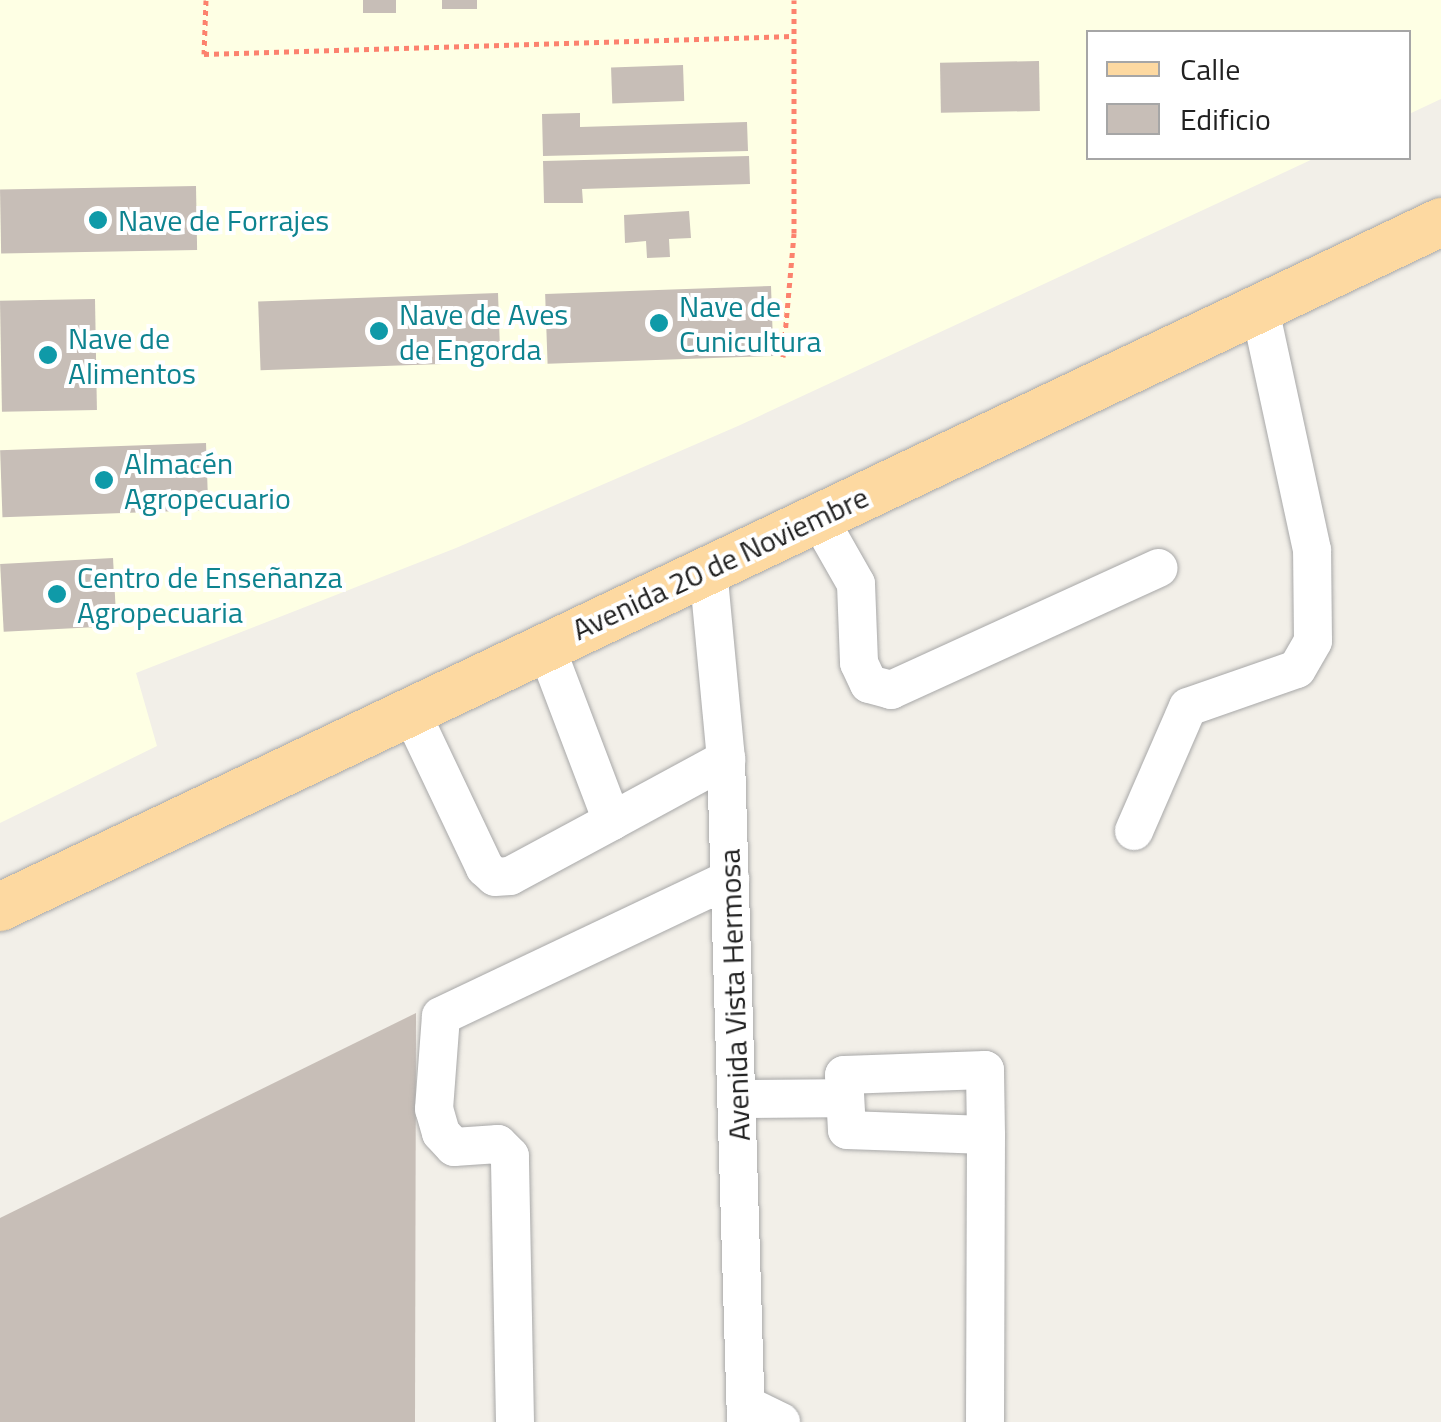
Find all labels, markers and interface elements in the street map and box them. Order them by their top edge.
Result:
legend [1086,30,1411,160]
text: Calle [1180,46,1240,92]
text: Edificio [1180,96,1271,142]
place label: Nave de Forrajes [118,202,329,238]
marker: Nave de Forrajes [87,209,109,231]
place label: Nave de Cunicultura [679,288,821,358]
place label: Nave de Aves de Engorda [399,296,568,366]
marker: Nave de Cunicultura [648,312,670,334]
place label: Nave de Alimentos [68,320,196,390]
marker: Nave de Aves de Engorda [368,320,390,342]
marker: Nave de Alimentos [37,344,59,366]
place label: Almacén Agropecuario [124,445,291,516]
marker: Almacén Agropecuario [93,469,115,491]
street label: Avenida 20 de Noviembre [566,479,874,647]
place label: Centro de Enseñanza Agropecuaria [77,559,343,630]
marker: Centro de Enseñanza Agropecuaria [46,583,68,605]
street label: Avenida Vista Hermosa [711,848,757,1142]

